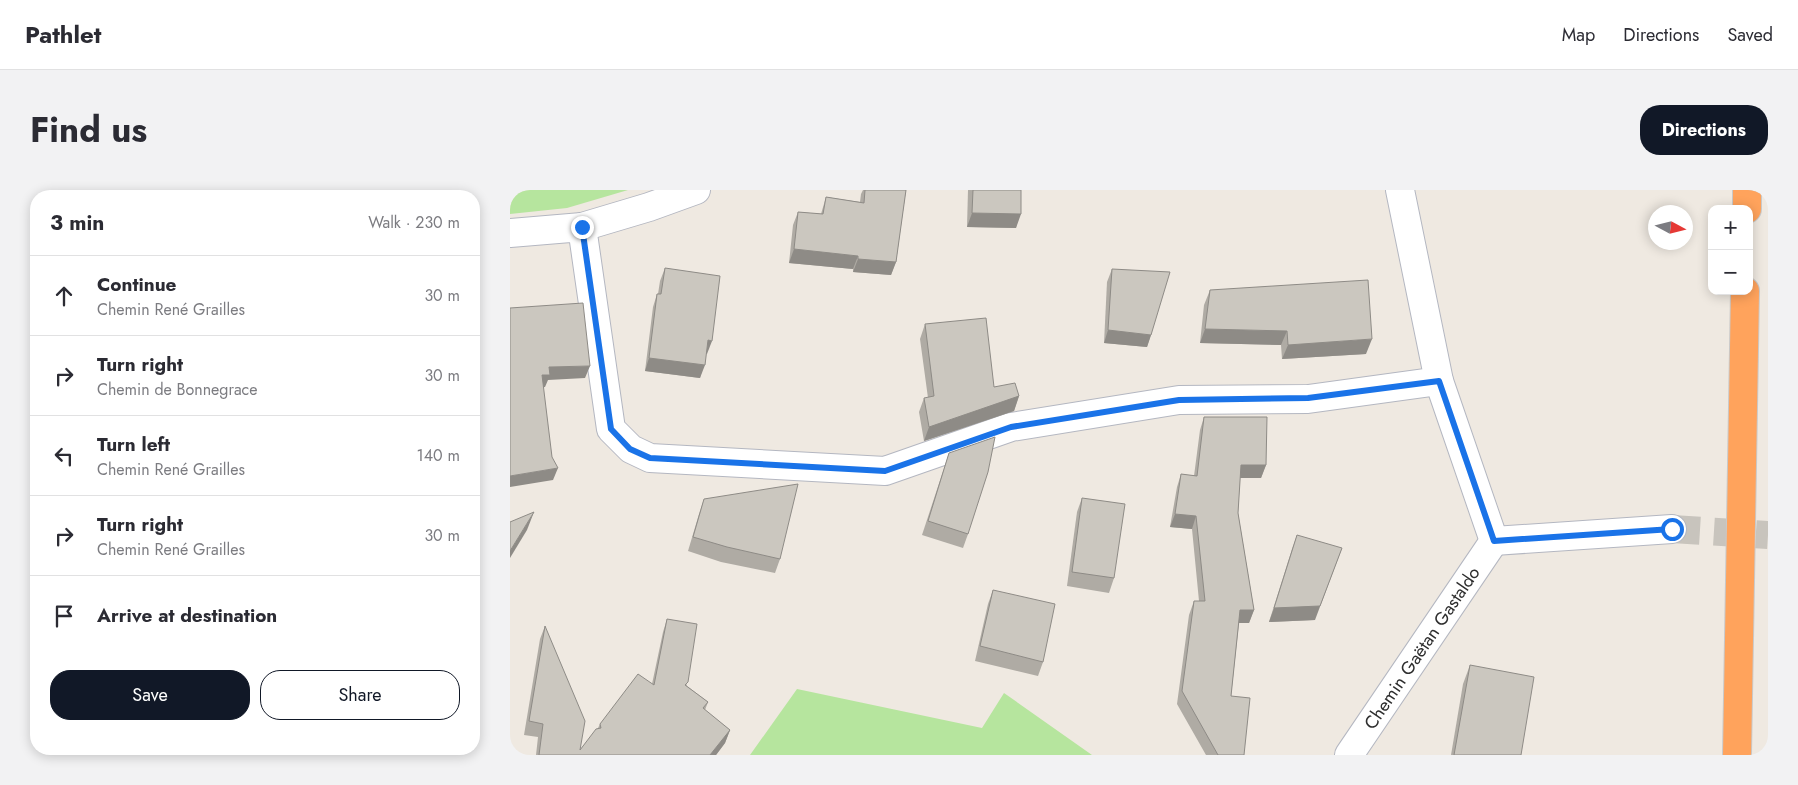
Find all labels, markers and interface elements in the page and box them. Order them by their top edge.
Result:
text: Pathlet [25,17,101,52]
text: Map [1562,22,1595,48]
text: Directions [1623,22,1699,48]
text: Saved [1727,22,1773,48]
text: Find us [30,105,147,155]
button: Directions [1640,105,1768,155]
north arrow [1648,205,1693,250]
map controls [1708,205,1753,295]
button: + [1708,205,1753,250]
text: 3 min [50,208,104,238]
text: Walk · 230 m [368,211,460,234]
route end [571,216,594,239]
button: − [1708,250,1753,295]
text: Continue [97,271,176,298]
icon: ahead [50,282,78,310]
text: 30 m [424,284,460,307]
text: Chemin René Grailles [97,298,245,321]
text: Turn right [97,351,183,378]
icon: right [50,362,78,390]
text: 30 m [424,364,460,387]
text: Chemin de Bonnegrace [97,378,258,401]
text: Turn left [97,431,170,458]
icon: left [50,442,78,470]
text: 140 m [417,444,460,467]
text: Chemin René Grailles [97,458,245,481]
text: Turn right [97,511,183,538]
route start [1661,518,1684,541]
icon: right [50,522,78,550]
text: 30 m [424,524,460,547]
text: Chemin René Grailles [97,538,245,561]
street label: Chemin Gaëtan Gastaldo [1358,561,1486,735]
icon: arrive [50,602,78,630]
text: Arrive at destination [97,602,277,629]
button: Save [50,670,250,720]
button: Share [260,670,460,720]

